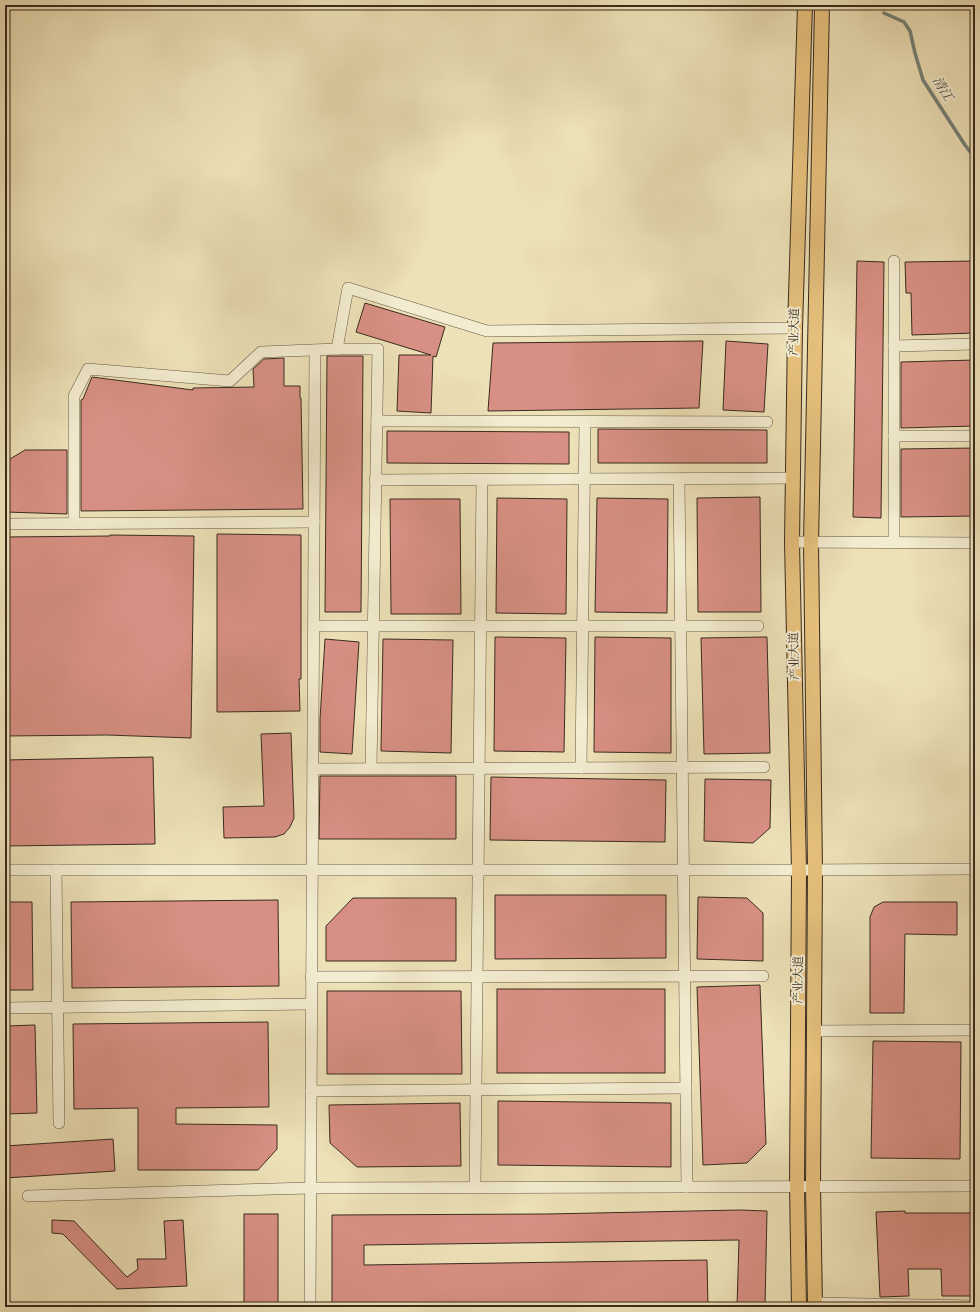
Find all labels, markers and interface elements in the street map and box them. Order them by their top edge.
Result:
water label: 清江 [930,74,956,105]
street label: 产业大道 [787,308,801,356]
street label: 产业大道 [787,632,801,680]
street label: 产业大道 [791,956,805,1004]

